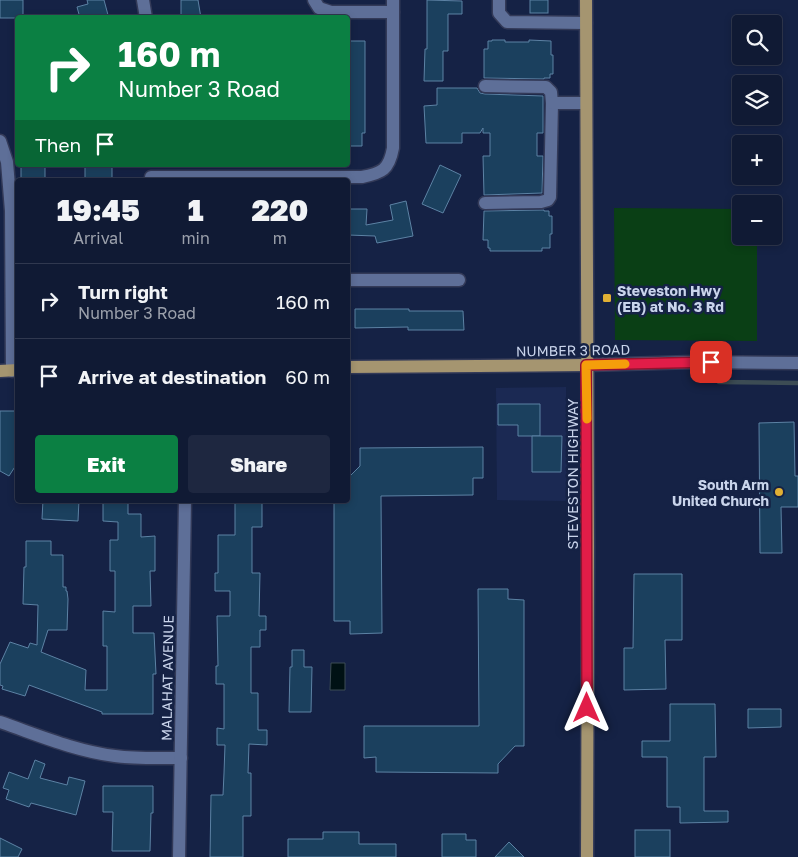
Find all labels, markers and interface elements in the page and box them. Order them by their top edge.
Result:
map controls [732,15,782,245]
button: search [732,15,782,65]
text: 160 m [118,33,220,75]
icon: right [35,35,100,100]
text: Number 3 Road [118,75,280,102]
button: layers [732,75,782,125]
icon: arrive [91,130,119,158]
text: Then [35,133,81,156]
button: + [732,135,782,185]
text: 19:45 [57,192,140,228]
text: 1 [188,192,204,228]
text: 220 [251,192,308,228]
button: − [732,195,782,245]
text: Arrival [73,228,123,248]
text: min [181,228,210,248]
text: m [273,228,287,248]
text: Turn right [78,280,168,303]
place label: Steveston Hwy (EB) at No. 3 Rd [617,282,724,315]
icon: right [35,287,63,315]
text: 160 m [276,290,330,313]
marker: Steveston Hwy (EB) at No. 3 Rd [601,292,613,304]
text: Number 3 Road [78,303,196,323]
street label: NUMBER 3 ROAD [516,341,630,359]
pin [690,341,732,383]
icon: arrive [697,348,725,376]
icon: arrive [35,362,63,390]
text: Arrive at destination [78,365,266,388]
text: 60 m [285,365,330,388]
street label: STEVESTON HIGHWAY [564,399,581,549]
button: Exit [35,435,178,493]
button: Share [188,435,330,493]
place label: South Arm United Church [672,476,769,509]
marker: South Arm United Church [773,486,785,498]
street label: MALAHAT AVENUE [157,615,177,741]
position arrow [560,681,612,733]

